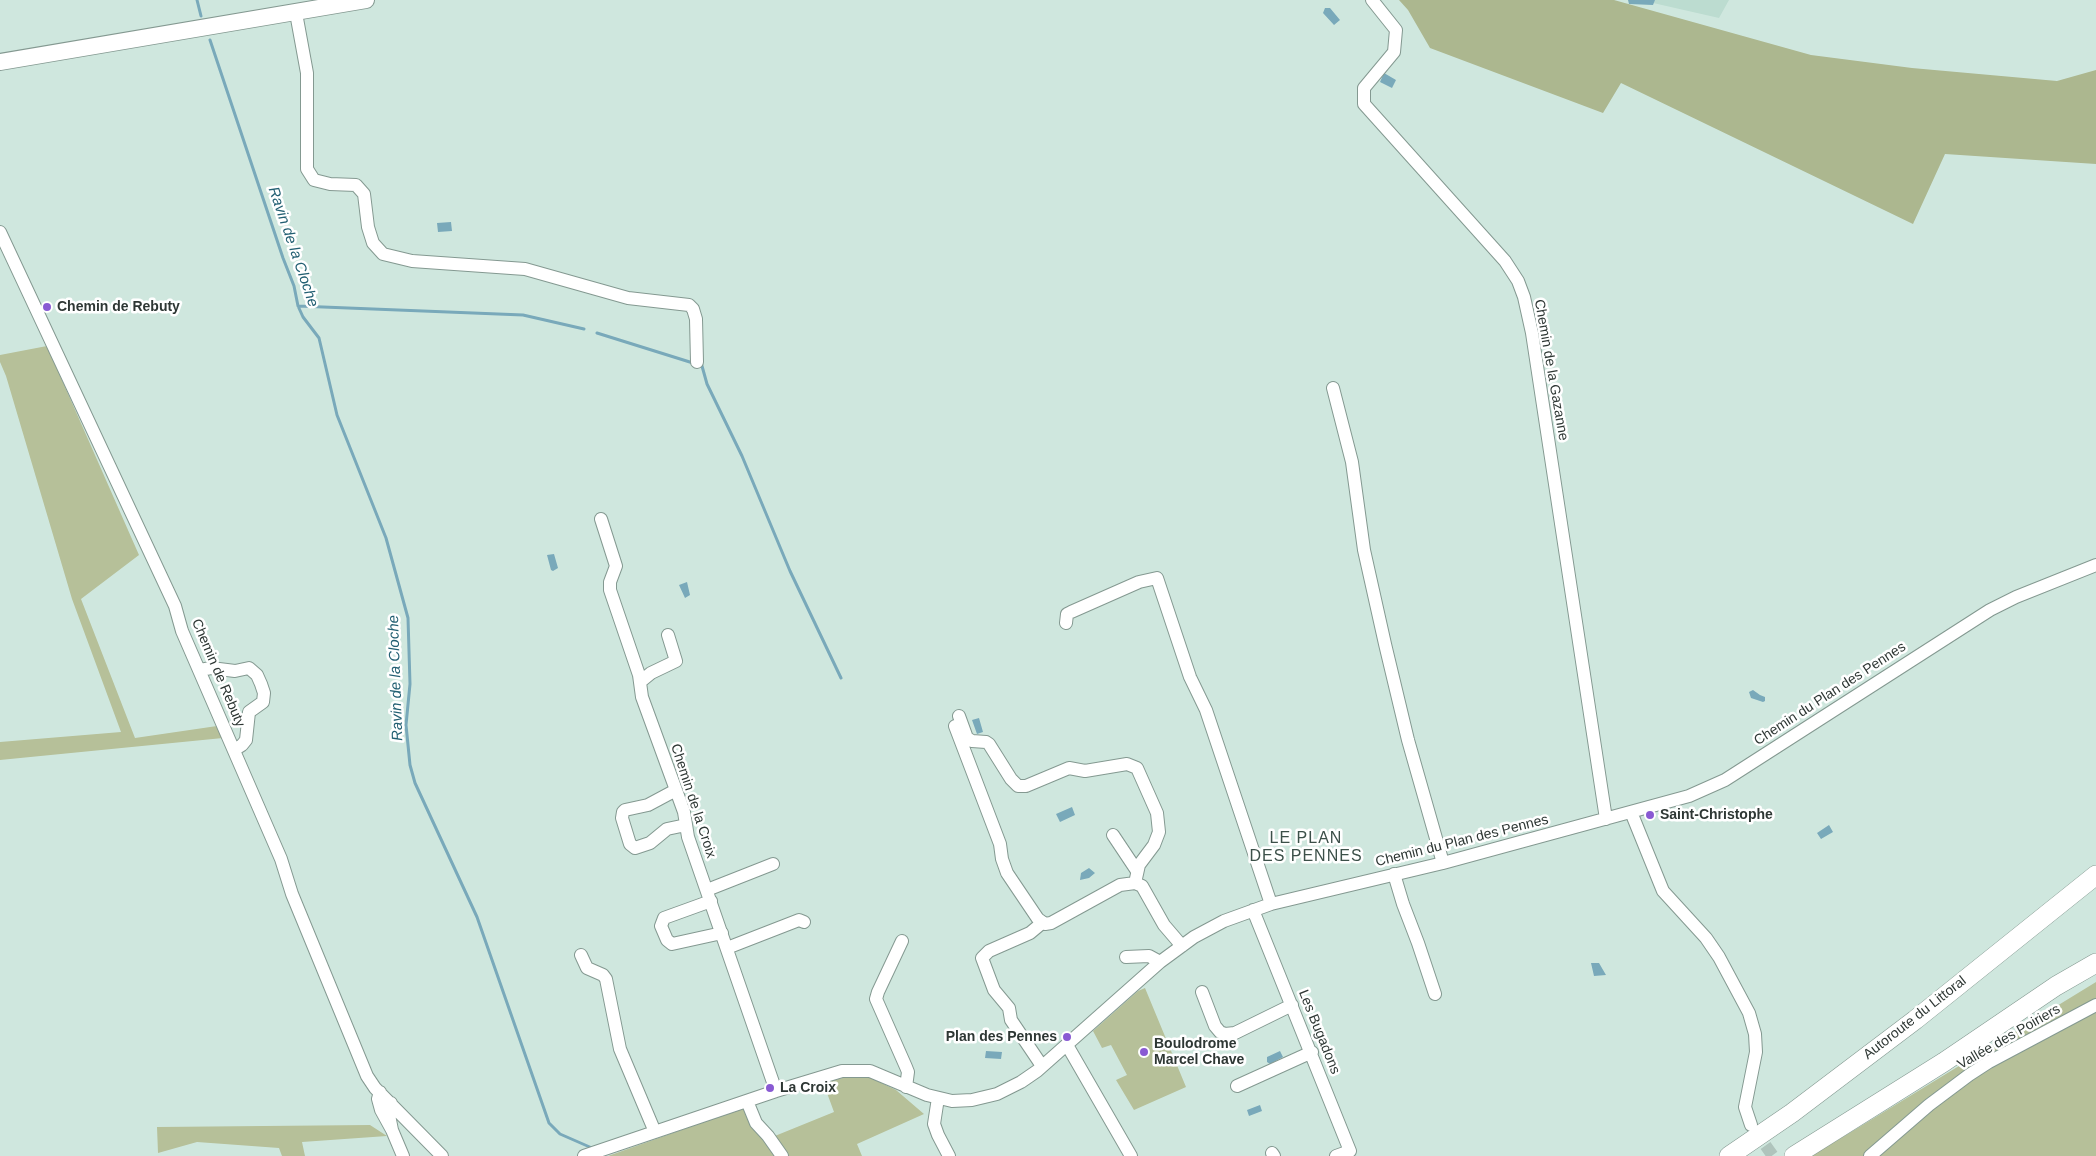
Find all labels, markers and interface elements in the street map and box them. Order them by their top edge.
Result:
water label: Ravin de la Cloche [264,185,322,309]
street label: Chemin de la Gazanne [1530,298,1572,442]
place label: Chemin de Rebuty [57,299,180,315]
marker: Chemin de Rebuty [41,301,53,313]
water label: Ravin de la Cloche [385,615,407,741]
street label: Chemin de Rebuty [188,616,248,730]
street label: Chemin du Plan des Pennes [1751,639,1909,749]
street label: Chemin de la Croix [667,742,719,860]
place label: Saint-Christophe [1660,807,1773,823]
marker: Saint-Christophe [1644,809,1656,821]
street label: Chemin du Plan des Pennes [1374,811,1550,871]
district label: LE PLAN DES PENNES [1248,829,1364,867]
street label: Autoroute du Littoral [1860,973,1970,1063]
street label: Les Bugadons [1294,987,1344,1077]
street label: Vallée des Poiriers [1955,1001,2063,1073]
place label: Plan des Pennes [946,1029,1057,1045]
marker: Plan des Pennes [1061,1031,1073,1043]
place label: Boulodrome Marcel Chave [1154,1036,1244,1068]
marker: Boulodrome Marcel Chave [1138,1046,1150,1058]
place label: La Croix [780,1080,836,1096]
marker: La Croix [764,1082,776,1094]

